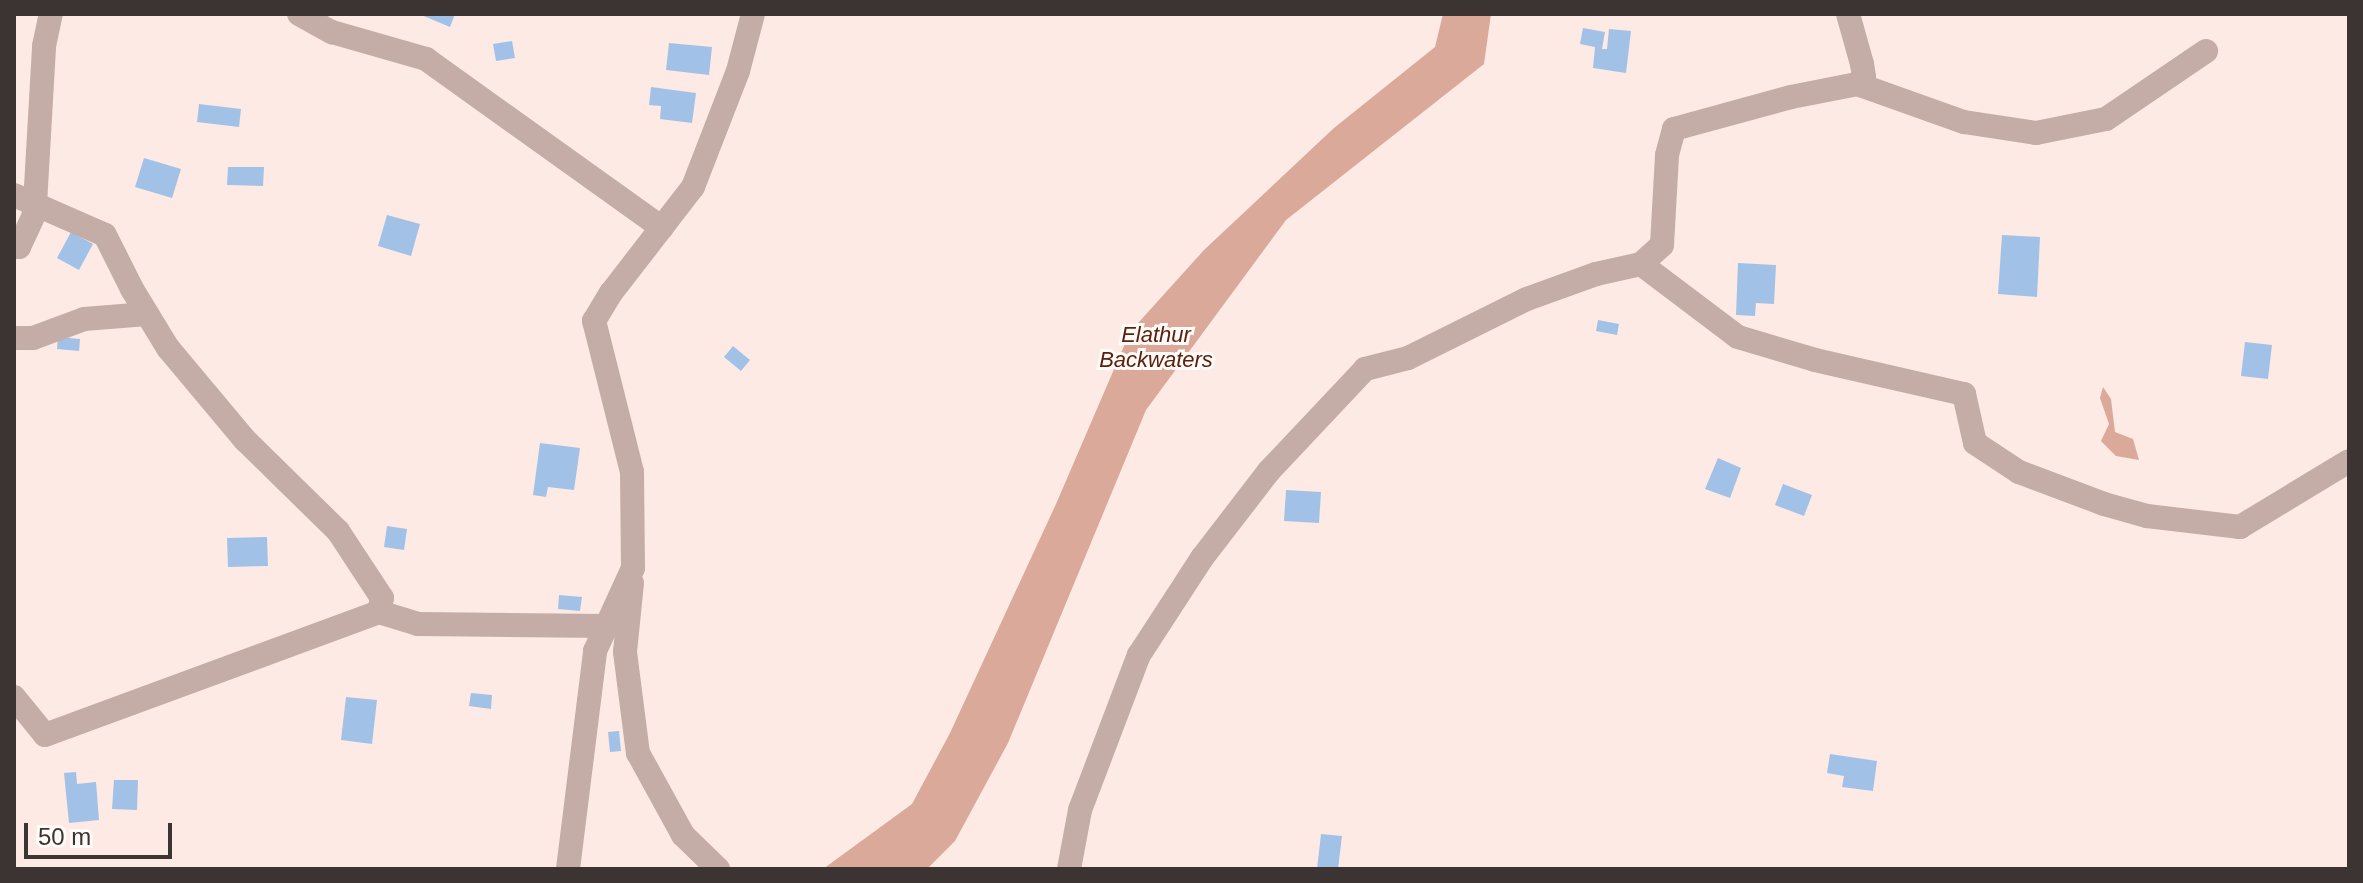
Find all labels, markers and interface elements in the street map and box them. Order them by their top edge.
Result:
water label: Elathur Backwaters [1099,321,1213,372]
scale bar [28,807,176,857]
text: 50 m [38,823,91,850]

